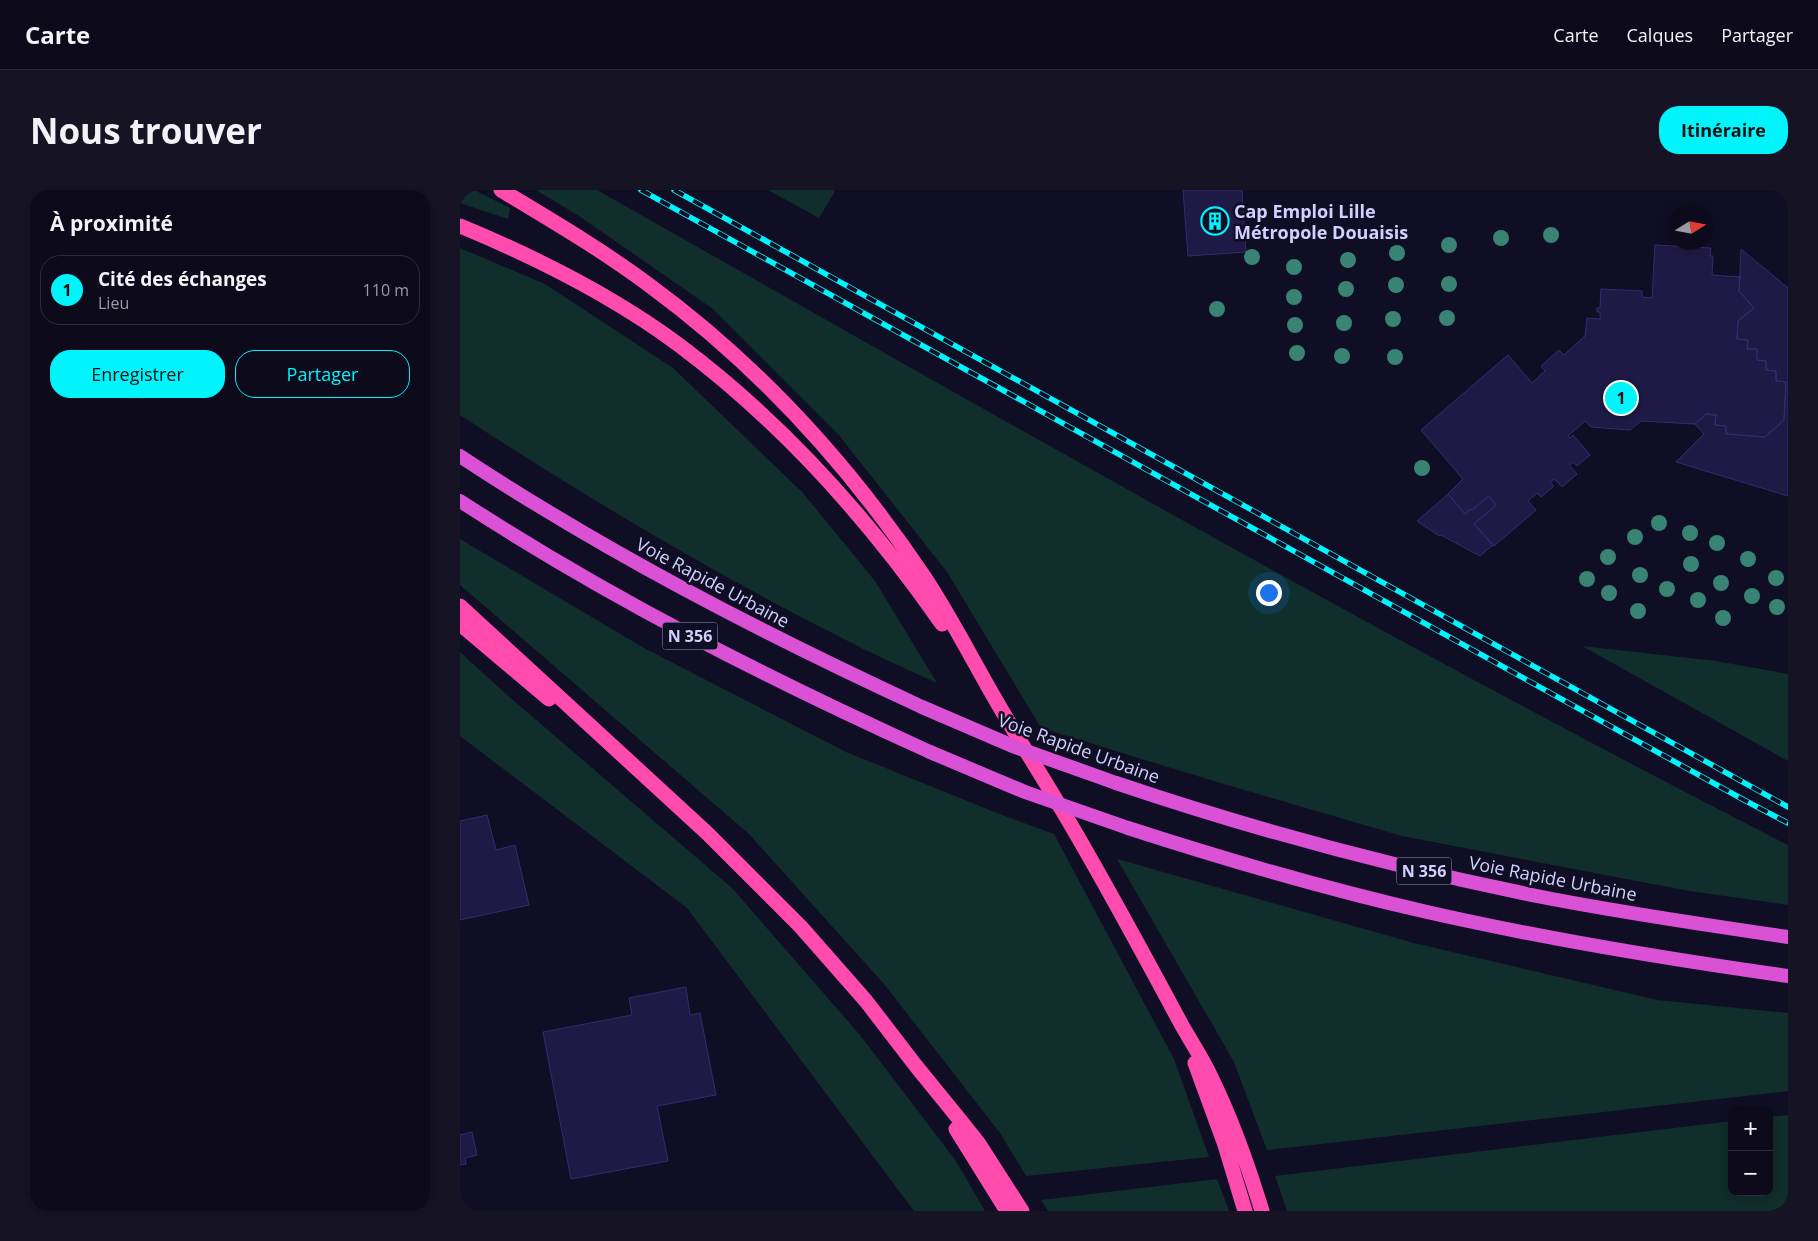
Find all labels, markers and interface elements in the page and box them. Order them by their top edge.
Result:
text: Carte [25,18,90,51]
text: Carte [1553,23,1599,47]
text: Calques [1627,23,1693,47]
text: Partager [1721,23,1793,47]
button: Itinéraire [1659,106,1788,154]
text: Nous trouver [30,107,262,154]
place label: Cap Emploi Lille Métropole Douaisis [1234,199,1408,244]
north arrow [1668,205,1713,250]
building icon: Cap Emploi Lille Métropole Douaisis [1200,206,1230,236]
text: À proximité [50,209,173,237]
text: Cité des échanges [98,266,267,292]
text: 1 [62,279,72,301]
text: 110 m [363,279,409,301]
text: Lieu [98,292,129,314]
button: Enregistrer [50,350,225,398]
button: Partager [235,350,410,398]
pin: 1 [1605,379,1637,417]
street label: Voie Rapide Urbaine [632,531,794,633]
your location [1256,580,1282,606]
road number: N 356 [662,622,718,650]
street label: Voie Rapide Urbaine [995,708,1163,788]
street label: Voie Rapide Urbaine [1467,850,1639,906]
road number: N 356 [1396,858,1452,884]
map controls [1728,1106,1773,1196]
button: + [1728,1106,1773,1151]
button: − [1728,1151,1773,1196]

